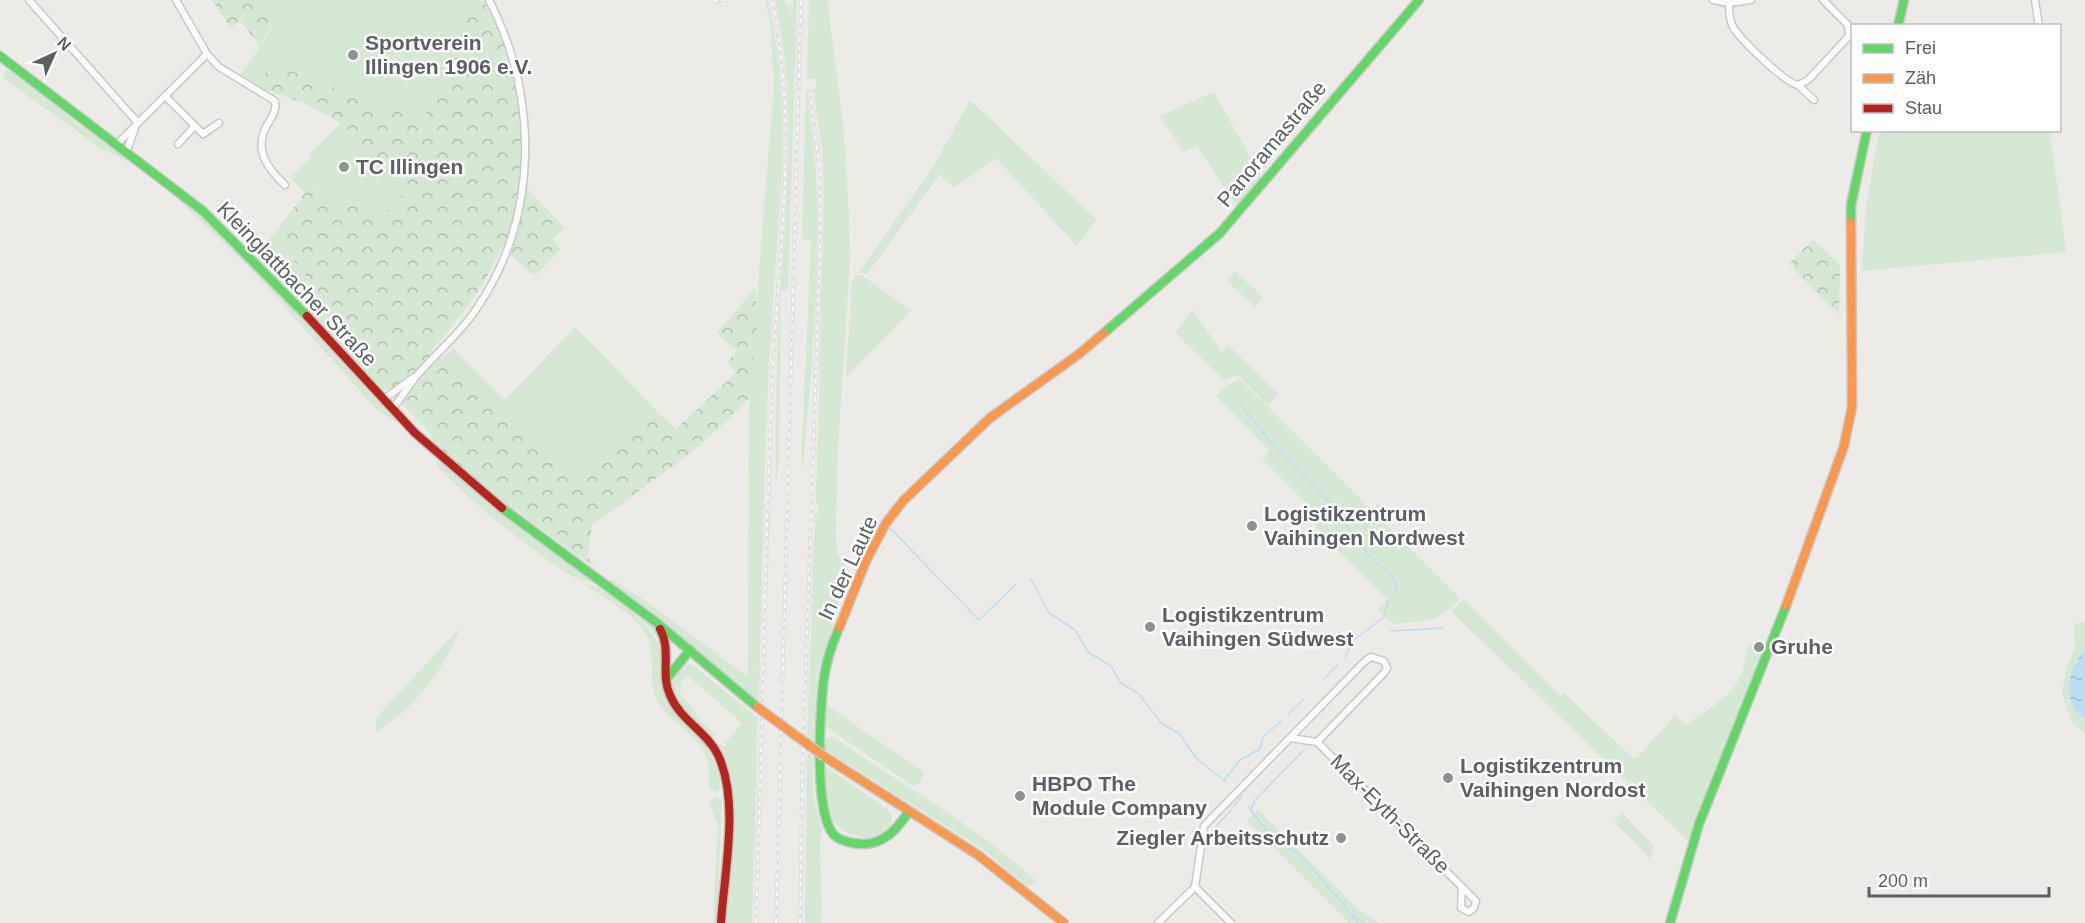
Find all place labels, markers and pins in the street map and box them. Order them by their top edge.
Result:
place label: Sportverein Illingen 1906 e.V. [365,31,532,78]
marker: Sportverein Illingen 1906 e.V. [346,48,360,62]
place label: TC Illingen [356,155,463,178]
marker: TC Illingen [337,160,351,174]
place label: Logistikzentrum Vaihingen Nordwest [1264,502,1465,549]
marker: Logistikzentrum Vaihingen Nordwest [1245,519,1259,533]
place label: Logistikzentrum Vaihingen Südwest [1162,603,1353,650]
marker: Logistikzentrum Vaihingen Südwest [1143,620,1157,634]
place label: Gruhe [1771,635,1833,658]
marker: Gruhe [1752,640,1766,654]
place label: Logistikzentrum Vaihingen Nordost [1460,754,1646,801]
marker: Logistikzentrum Vaihingen Nordost [1441,771,1455,785]
place label: HBPO The Module Company [1032,772,1207,819]
marker: HBPO The Module Company [1013,789,1027,803]
place label: Ziegler Arbeitsschutz [1116,826,1329,849]
marker: Ziegler Arbeitsschutz [1334,831,1348,845]

